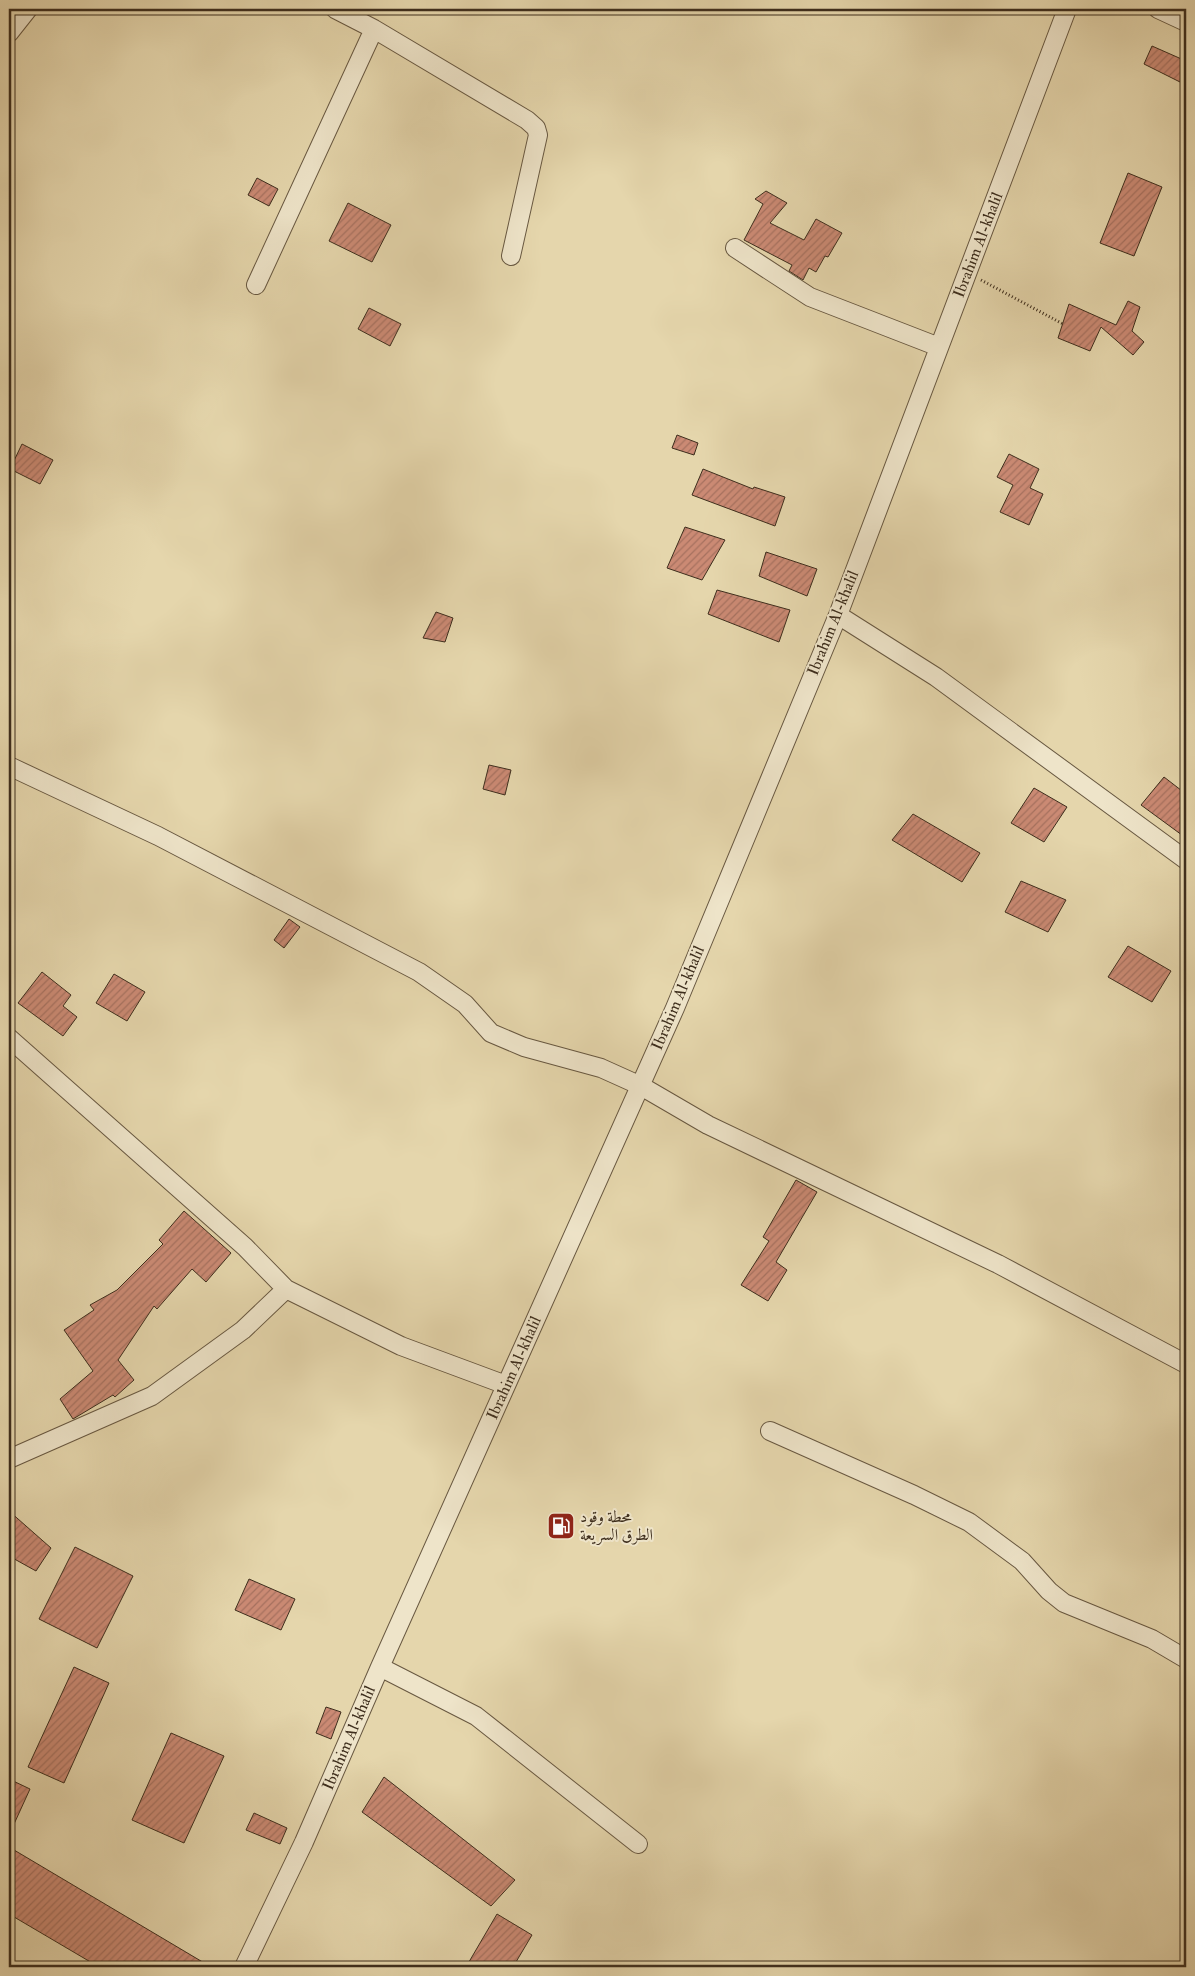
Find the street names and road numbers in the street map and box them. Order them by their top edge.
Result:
street label: Ibrahim Al-khalil [949,189,1007,301]
street label: Ibrahim Al-khalil [803,568,863,678]
street label: Ibrahim Al-khalil [647,943,709,1053]
street label: Ibrahim Al-khalil [482,1313,546,1423]
street label: Ibrahim Al-khalil [318,1683,380,1793]

